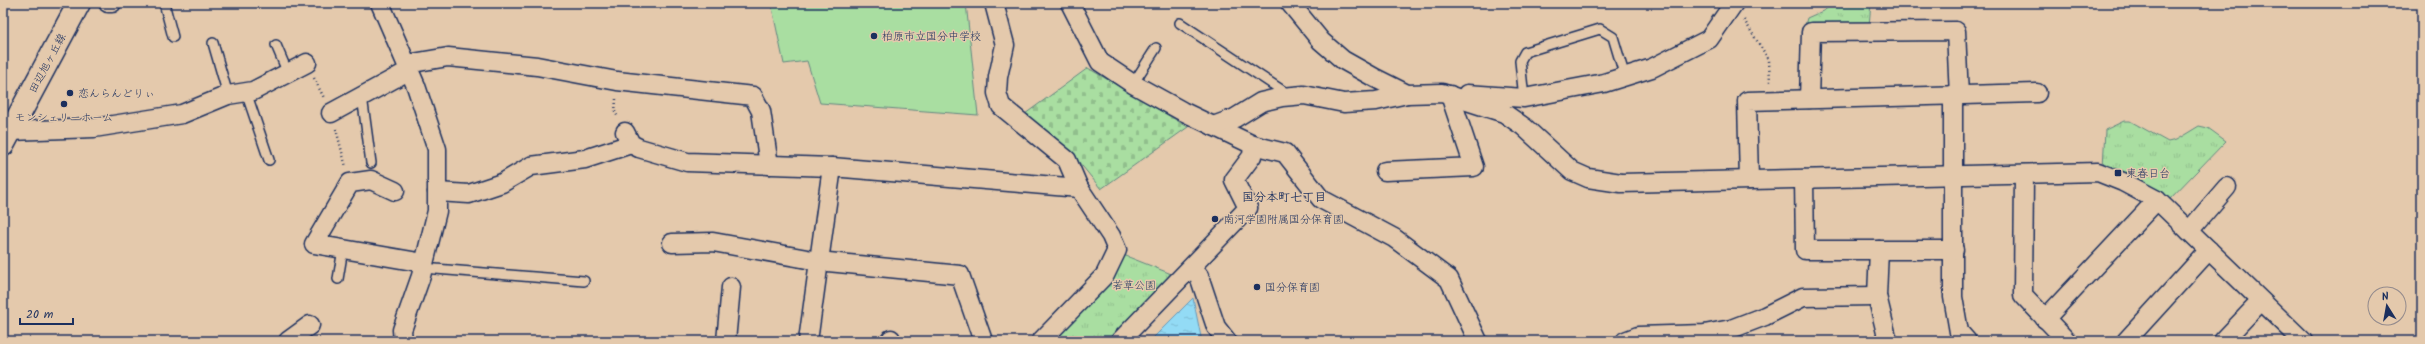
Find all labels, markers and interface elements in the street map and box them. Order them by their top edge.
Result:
place label: 柏原市立国分中学校 [882,28,981,46]
street label: 田辺旭ヶ丘線 [24,30,71,97]
marker: 柏原市立国分中学校 [869,31,879,41]
place label: 恋んらんどりぃ [78,85,155,103]
marker: 恋んらんどりぃ [65,88,75,98]
marker: モンシェリーホーム [59,99,69,109]
place label: モンシェリーホーム [15,109,113,127]
place label: 東春日台 [2126,165,2170,183]
marker: 東春日台 [2113,168,2123,178]
district label: 国分本町七丁目 [1242,188,1326,207]
place label: 南河学園附属国分保育園 [1223,211,1344,229]
marker: 南河学園附属国分保育園 [1210,214,1220,224]
park label: 若草公園 [1112,277,1156,295]
place label: 国分保育園 [1265,279,1320,297]
marker: 国分保育園 [1252,282,1262,292]
north arrow [2367,286,2407,326]
text: N [2380,288,2390,307]
scale bar [20,300,73,326]
text: 20 m [26,305,54,324]

